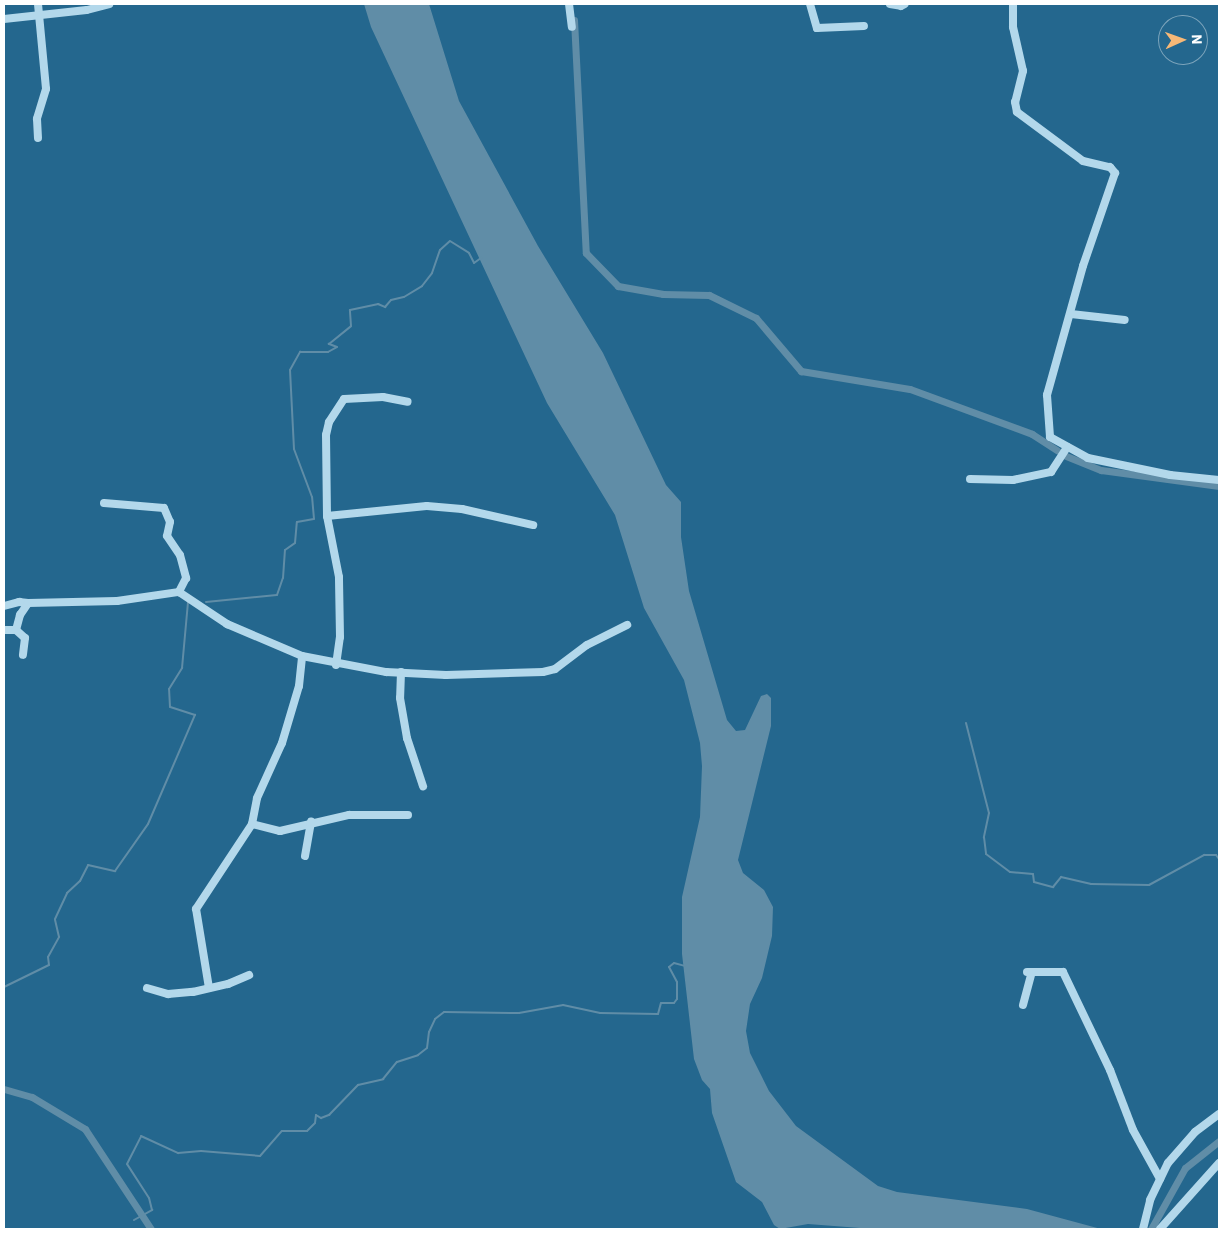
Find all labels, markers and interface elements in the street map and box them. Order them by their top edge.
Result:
north arrow [1158,15,1208,65]
text: N [1188,34,1206,45]

